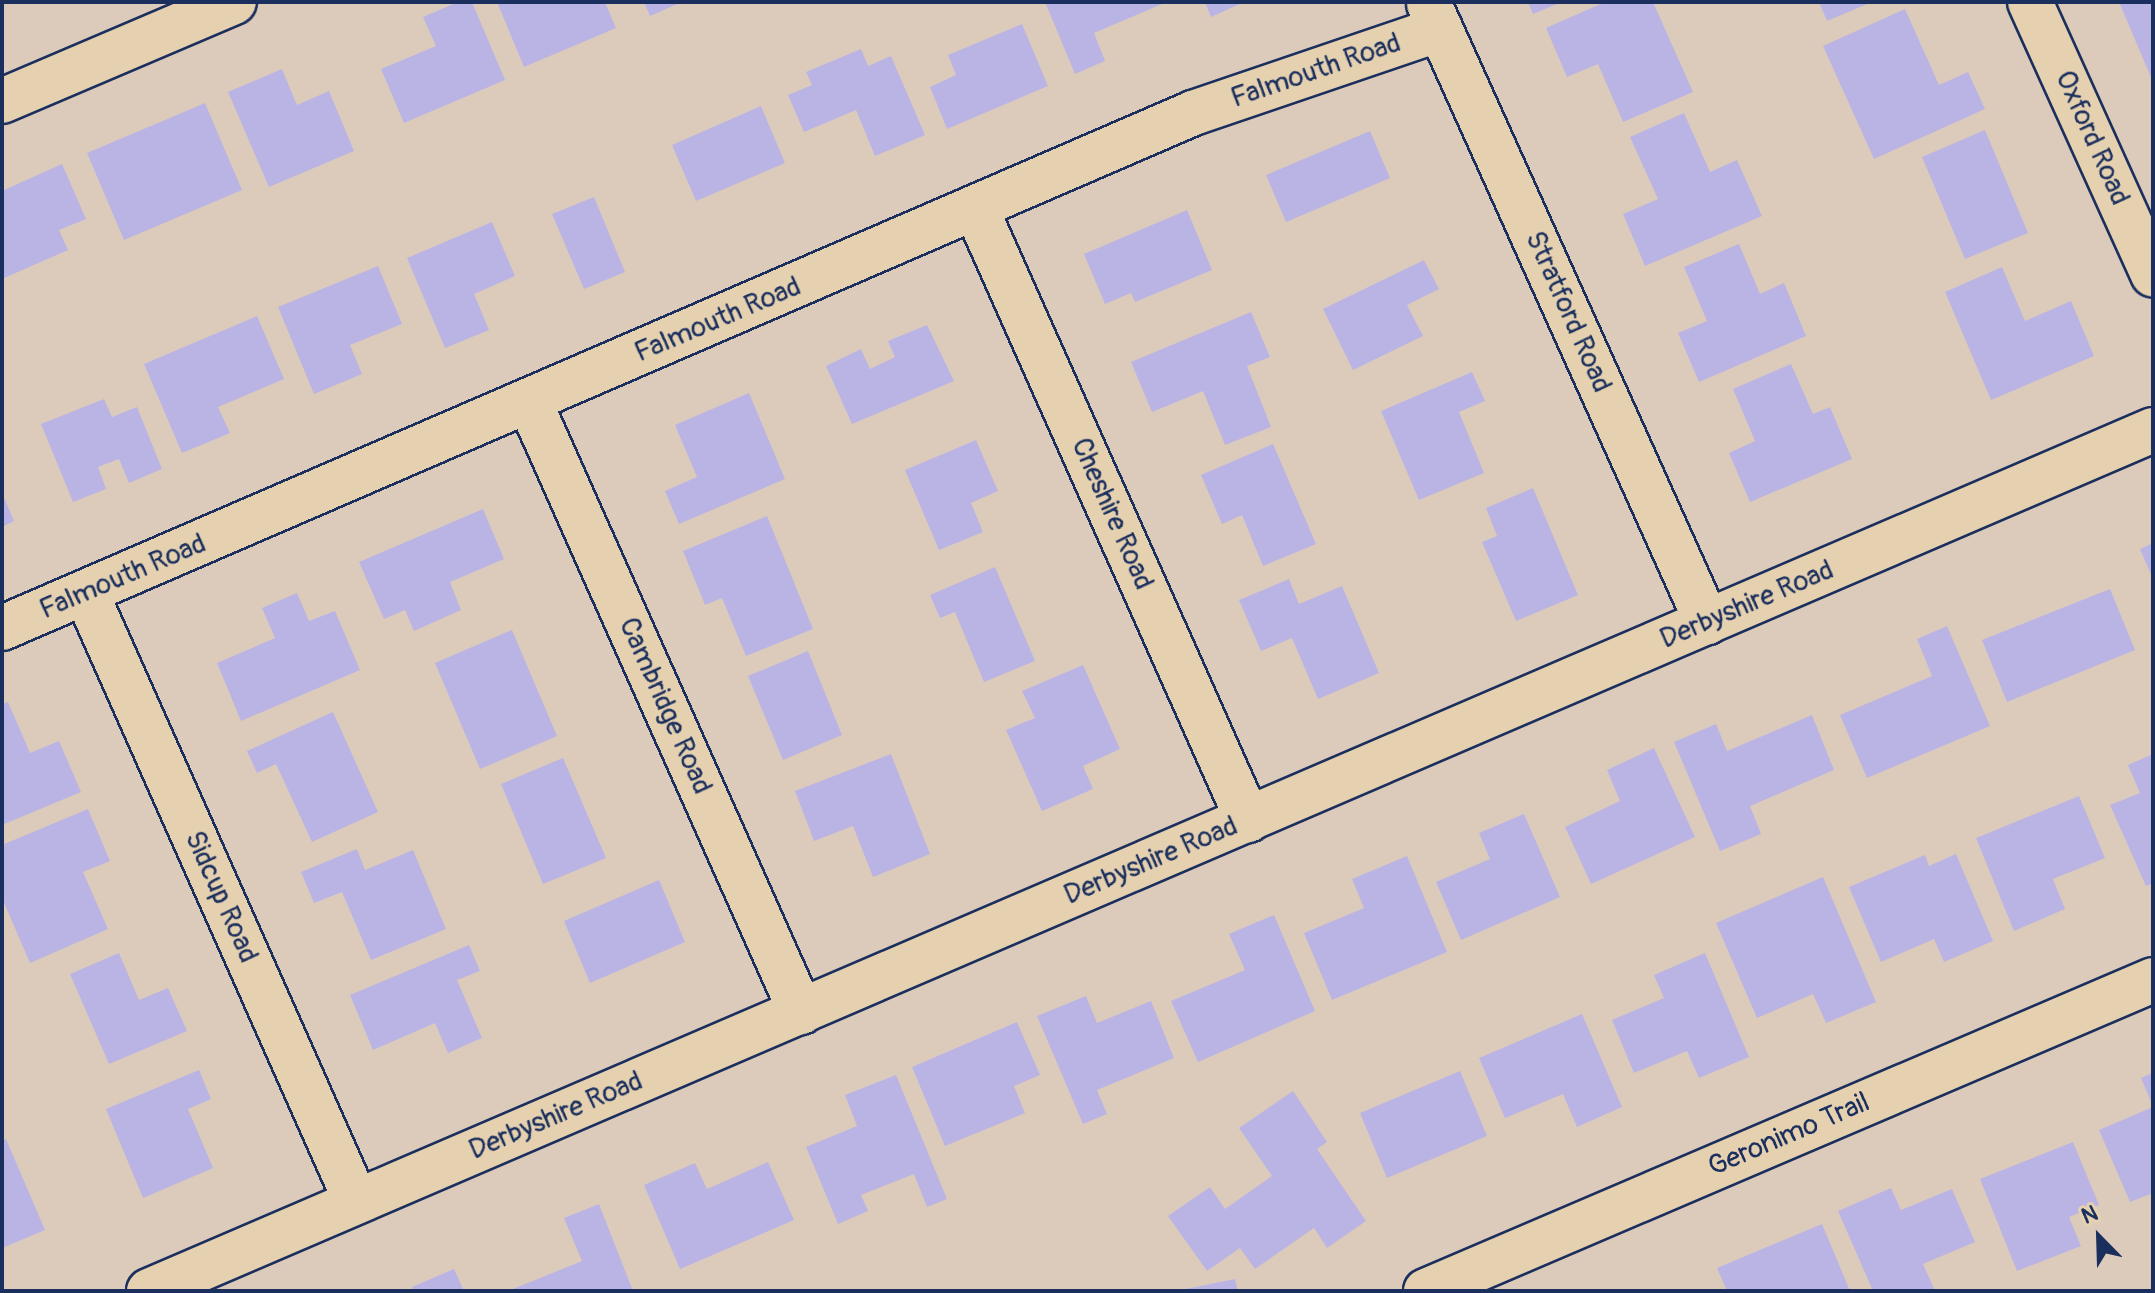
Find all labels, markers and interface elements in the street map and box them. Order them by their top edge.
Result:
street label: Falmouth Road [1227,26,1405,116]
street label: Oxford Road [2047,66,2137,210]
street label: Stratford Road [1517,226,1619,398]
street label: Falmouth Road [630,270,806,370]
street label: Cheshire Road [1064,433,1160,595]
street label: Falmouth Road [35,527,211,627]
street label: Derbyshire Road [1655,553,1839,657]
street label: Cambridge Road [611,613,719,799]
street label: Derbyshire Road [1059,809,1243,913]
street label: Sidcup Road [177,826,265,968]
street label: Derbyshire Road [464,1064,648,1168]
street label: Geronimo Trail [1703,1086,1875,1184]
north arrow [2059,1197,2139,1277]
text: N [2077,1199,2102,1231]

